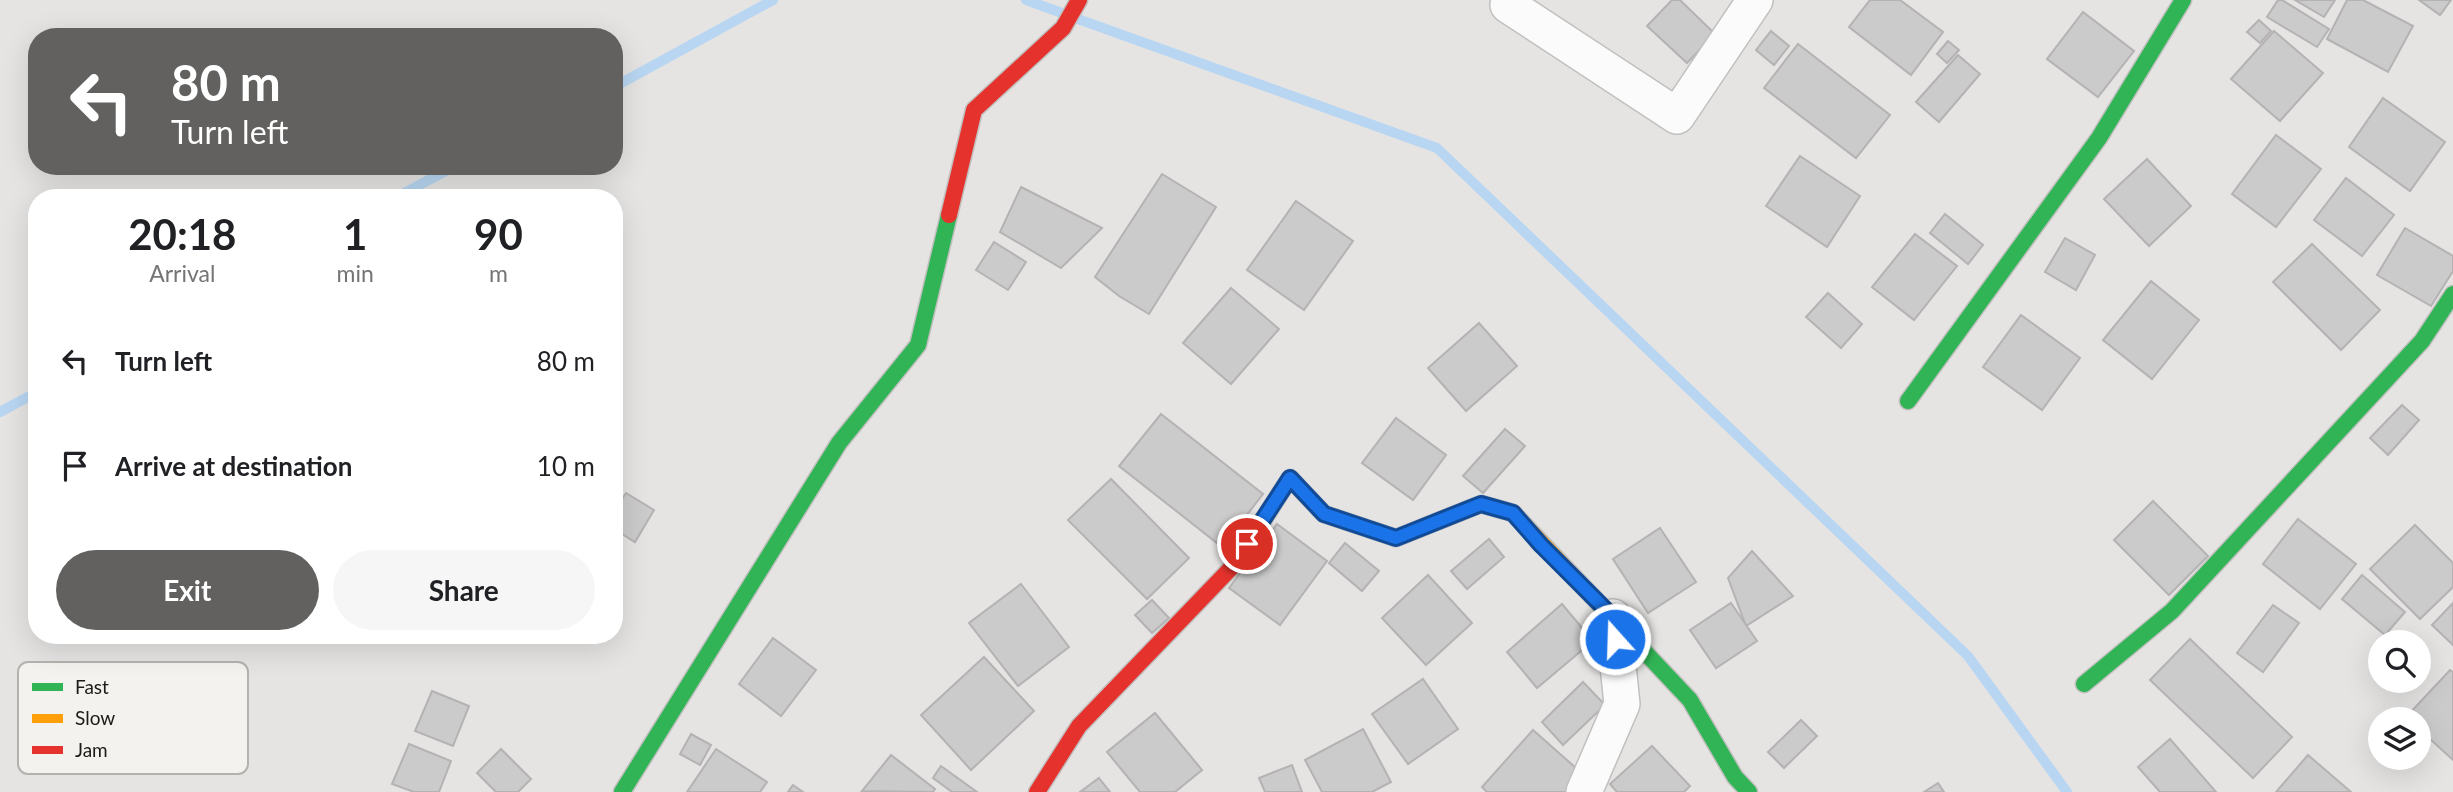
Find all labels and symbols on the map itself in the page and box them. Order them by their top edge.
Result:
pin [1217,514,1277,574]
position arrow [1578,602,1652,676]
legend [18,662,248,774]
text: Fast [75,675,109,698]
text: Slow [75,706,115,729]
text: Jam [75,738,108,761]

